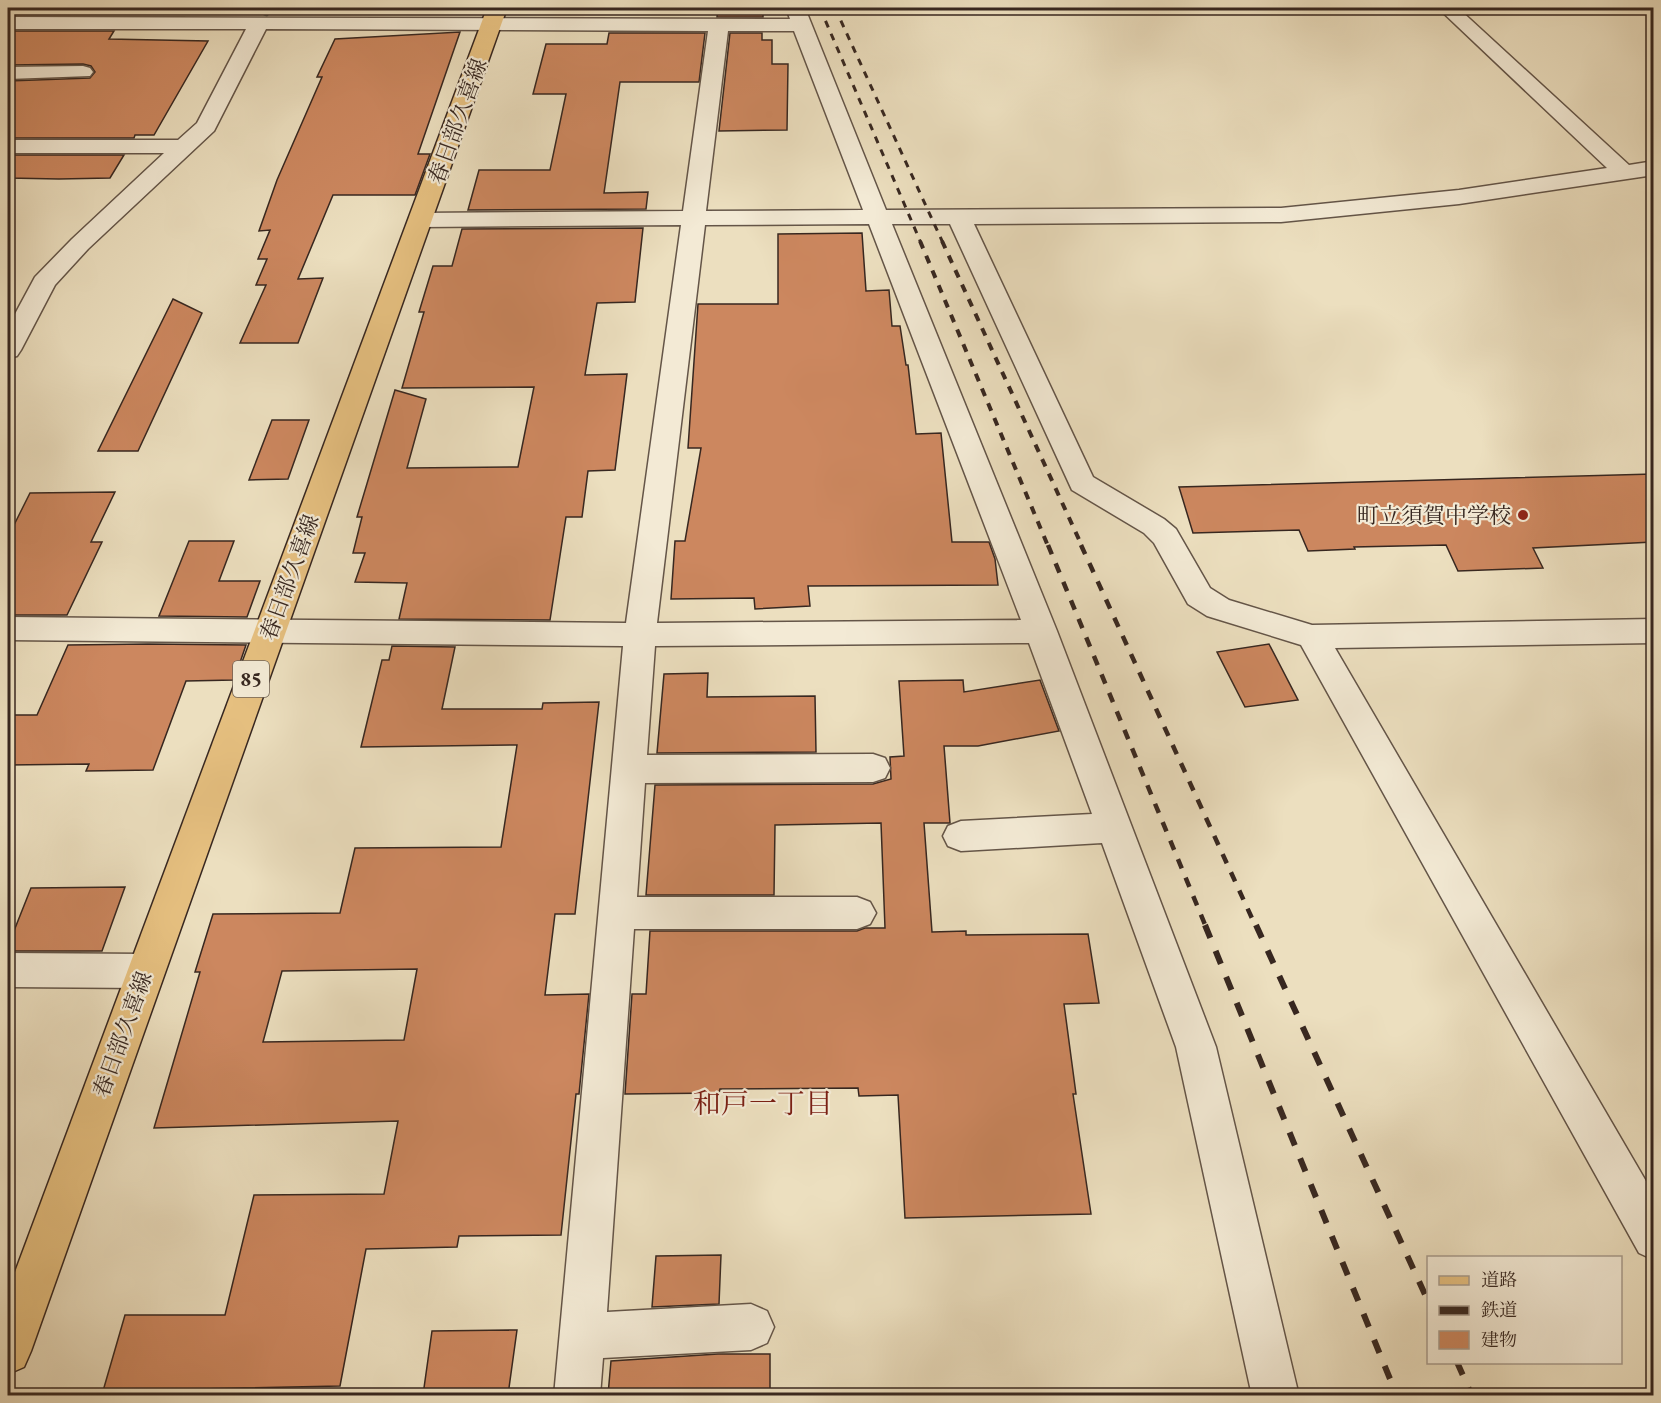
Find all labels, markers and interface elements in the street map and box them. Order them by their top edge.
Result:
street label: 春日部久喜線 [421,54,494,188]
place label: 町立須賀中学校 [1357,501,1511,530]
marker: 町立須賀中学校 [1516,508,1530,522]
street label: 春日部久喜線 [253,510,326,644]
road number: 85 [233,661,269,697]
street label: 春日部久喜線 [86,967,159,1101]
district label: 和戸一丁目 [693,1085,833,1121]
legend [1427,1256,1622,1364]
text: 道路 [1481,1268,1517,1291]
text: 鉄道 [1481,1298,1517,1321]
text: 建物 [1481,1328,1517,1351]

